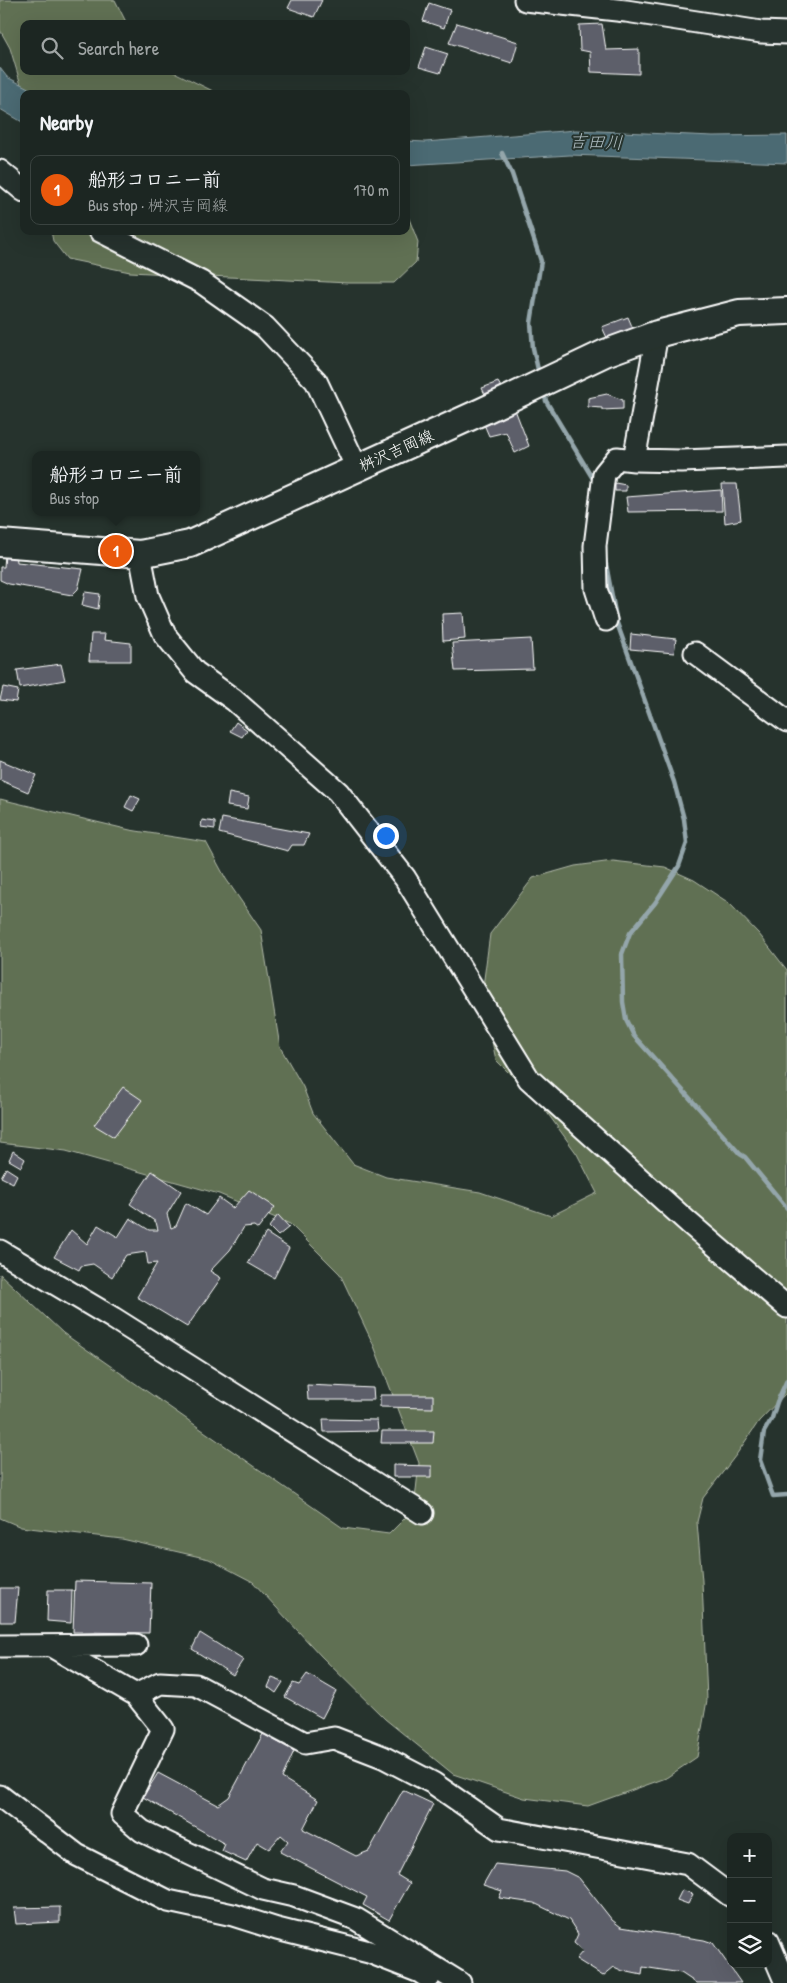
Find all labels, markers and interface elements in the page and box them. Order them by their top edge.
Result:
search box [20,20,410,75]
icon: search [38,34,66,62]
text: Search here [78,35,159,61]
text: Nearby [40,108,93,137]
water label: 吉田川 [569,128,623,155]
text: 船形コロニー前 [88,166,221,192]
text: 1 [54,179,60,201]
text: 170 m [354,179,389,201]
text: Bus stop · 桝沢吉岡線 [88,194,228,216]
street label: 桝沢吉岡線 [355,424,437,476]
popup [32,451,200,516]
text: 船形コロニー前 [49,461,183,487]
text: Bus stop [49,487,99,509]
pin: 1 [100,532,132,570]
your location [373,823,399,849]
map controls [727,1833,772,1968]
button: + [727,1833,772,1878]
button: − [727,1878,772,1923]
button: layers [727,1923,772,1968]

